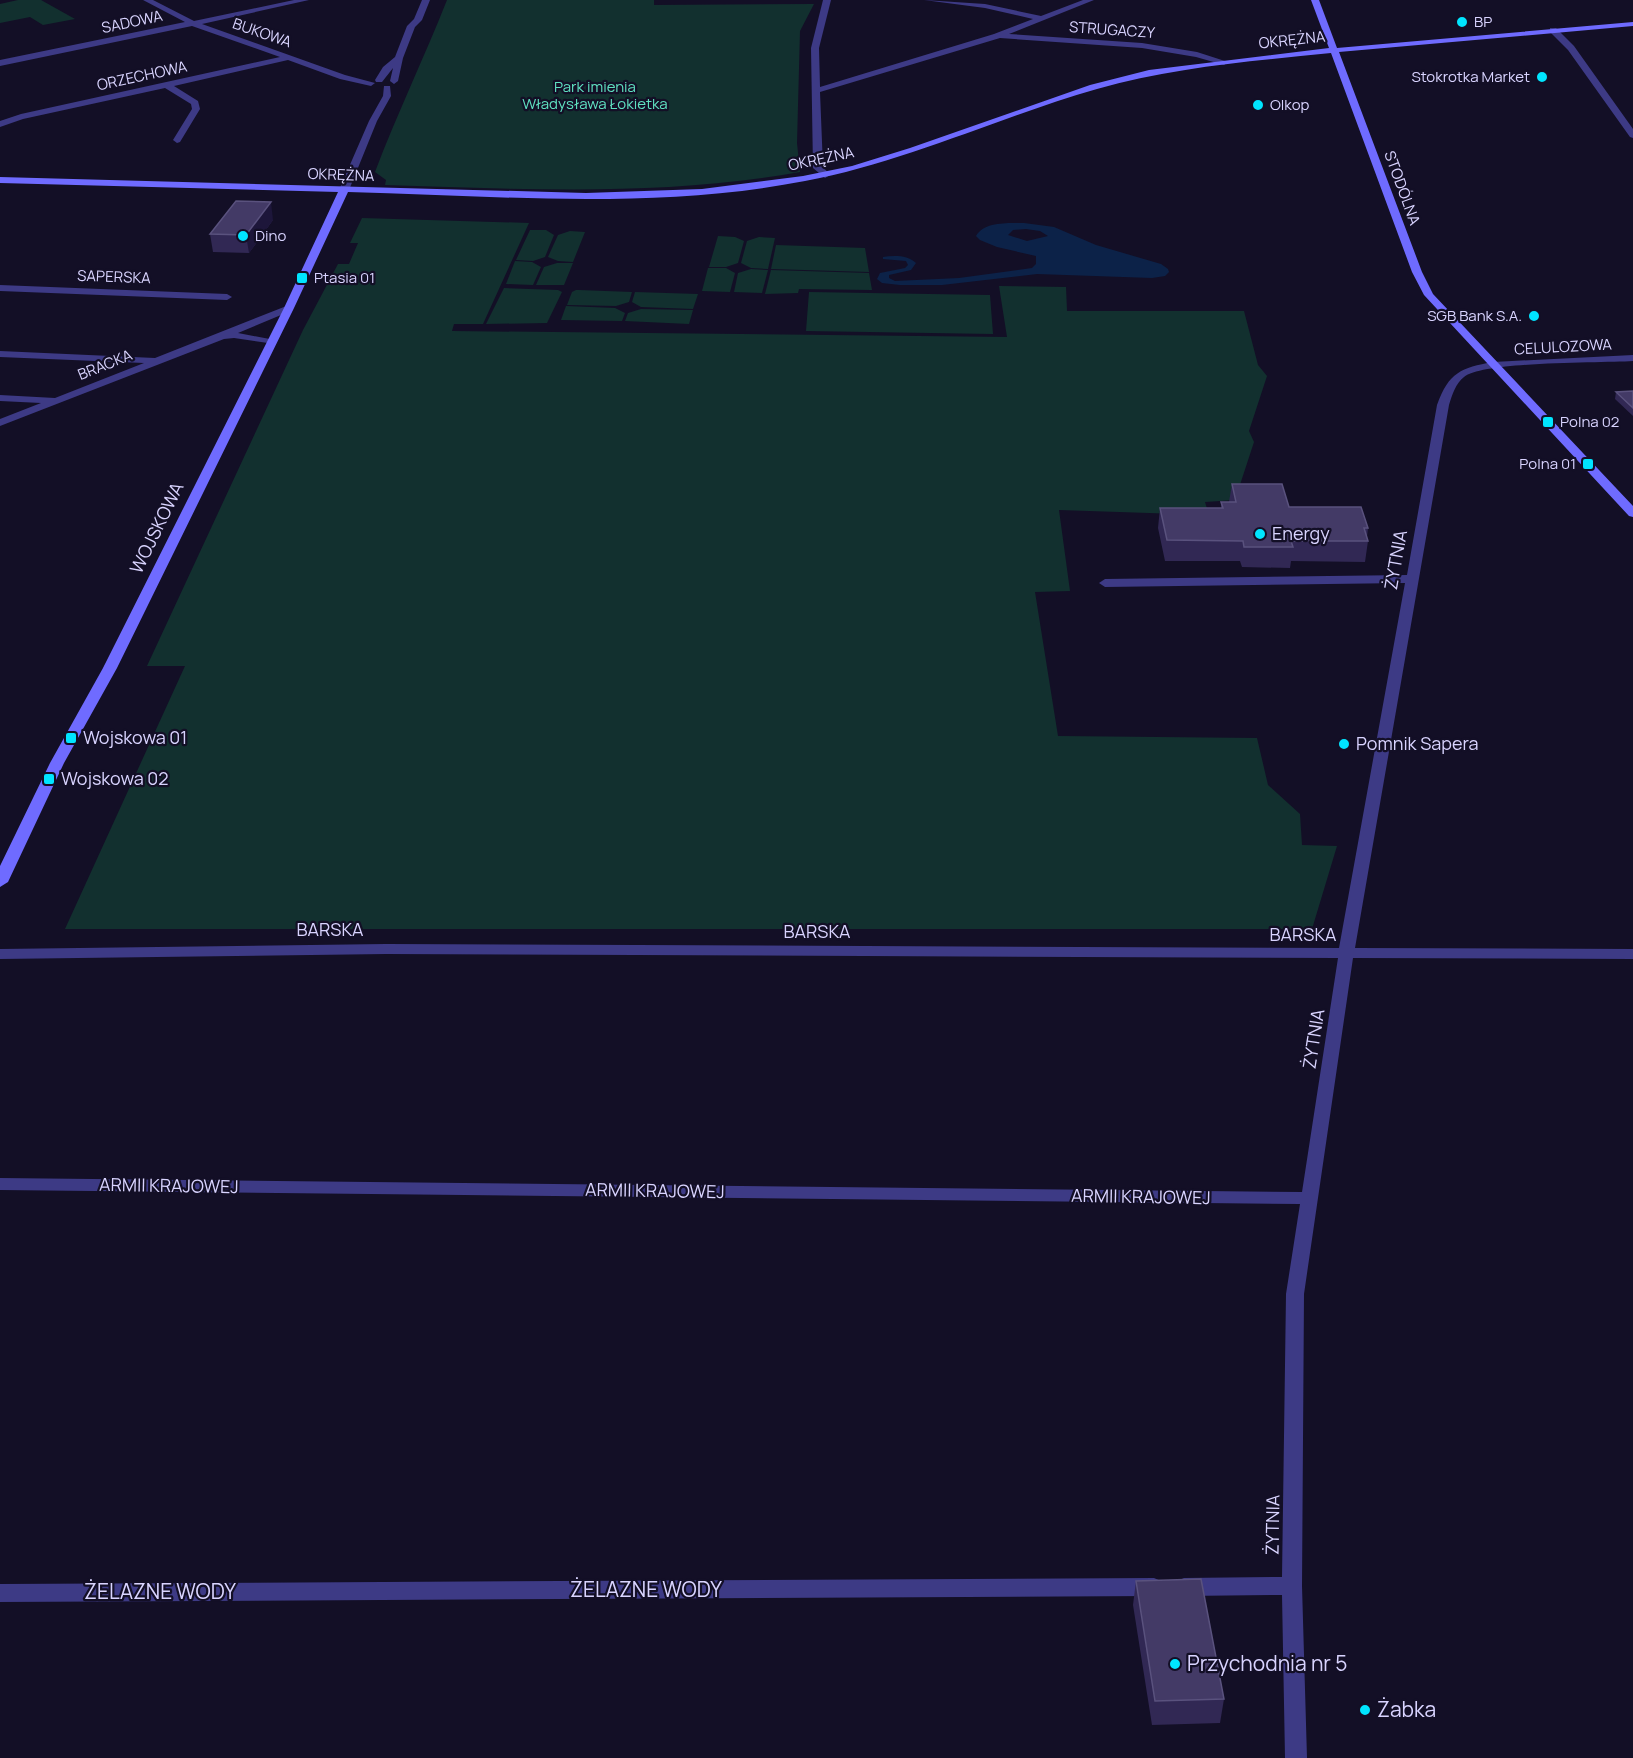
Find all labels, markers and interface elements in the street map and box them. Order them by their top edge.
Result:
street label: SADOWA [100,5,165,38]
place label: BP [1474,11,1492,32]
street label: BUKOWA [230,13,295,53]
marker: BP [1455,15,1469,29]
street label: STRUGACZY [1068,16,1156,43]
street label: OKRĘŻNA [1258,26,1327,53]
street label: ORZECHOWA [95,56,189,95]
place label: Stokrotka Market [1411,66,1530,87]
marker: Stokrotka Market [1535,70,1549,84]
park label: Park imienia Władysława Łokietka [522,76,668,114]
place label: Olkop [1270,94,1310,115]
marker: Olkop [1251,98,1265,112]
street label: OKRĘŻNA [786,141,856,176]
street label: STODÓLNA [1379,148,1426,228]
street label: OKRĘŻNA [307,163,375,186]
place label: Dino [255,225,286,246]
marker: Dino [236,229,250,243]
street label: SAPERSKA [77,265,152,288]
place label: Ptasia 01 [314,267,375,288]
marker: Ptasia 01 [295,271,309,285]
place label: SGB Bank S.A. [1427,305,1522,326]
marker: SGB Bank S.A. [1527,309,1541,323]
street label: CELULOZOWA [1514,333,1613,360]
street label: BRACKA [74,344,136,385]
place label: Polna 02 [1560,411,1619,432]
marker: Polna 02 [1541,415,1555,429]
place label: Polna 01 [1519,453,1576,474]
marker: Polna 01 [1581,457,1595,471]
street label: WOJSKOWA [124,478,189,577]
place label: Energy [1272,521,1330,545]
marker: Energy [1253,527,1267,541]
street label: ŻYTNIA [1378,527,1412,592]
place label: Wojskowa 01 [83,725,187,749]
marker: Wojskowa 01 [64,731,78,745]
place label: Pomnik Sapera [1356,731,1479,755]
marker: Pomnik Sapera [1337,737,1351,751]
place label: Wojskowa 02 [61,766,169,790]
marker: Wojskowa 02 [42,772,56,786]
street label: BARSKA [297,917,364,941]
street label: BARSKA [784,919,851,943]
street label: BARSKA [1270,922,1337,946]
street label: ŻYTNIA [1296,1007,1330,1070]
street label: ARMII KRAJOWEJ [99,1172,239,1198]
street label: ARMII KRAJOWEJ [585,1177,725,1203]
street label: ARMII KRAJOWEJ [1071,1183,1211,1209]
street label: ŻYTNIA [1259,1494,1285,1555]
street label: ŻELAZNE WODY [570,1575,722,1603]
street label: ŻELAZNE WODY [84,1577,236,1605]
place label: Przychodnia nr 5 [1187,1649,1347,1677]
marker: Przychodnia nr 5 [1168,1657,1182,1671]
place label: Żabka [1377,1695,1436,1723]
marker: Żabka [1358,1703,1372,1717]

